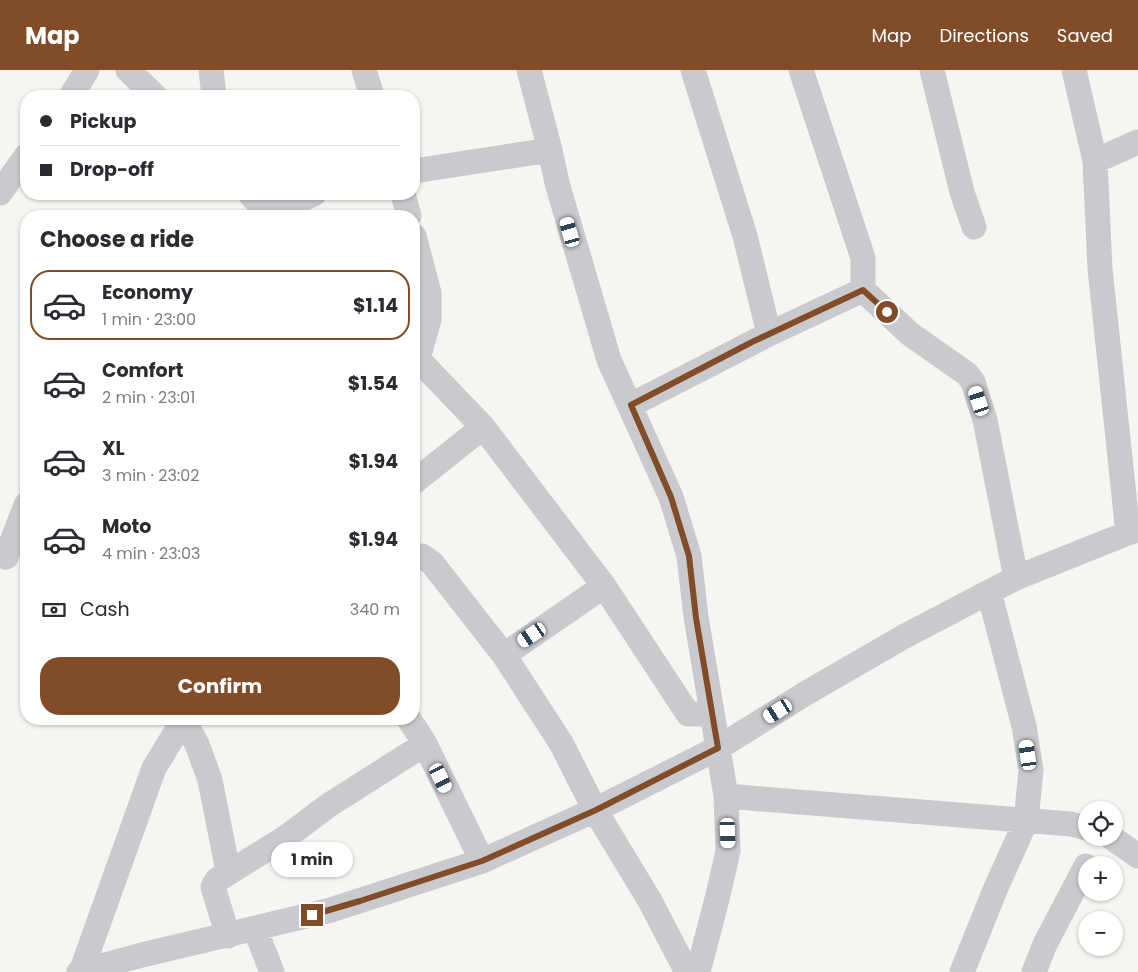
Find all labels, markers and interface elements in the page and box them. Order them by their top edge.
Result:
text: Map [25,19,80,52]
text: Map [872,23,911,48]
text: Directions [939,23,1029,48]
text: Saved [1057,23,1113,48]
text: Pickup [70,108,136,135]
text: Drop-off [70,156,154,183]
car [558,216,581,248]
text: Choose a ride [40,224,194,255]
text: Economy [102,279,193,306]
icon: car [42,283,87,328]
text: $1.14 [353,292,398,319]
route start [876,301,898,323]
text: 1 min · 23:00 [102,308,196,331]
text: Comfort [102,357,184,384]
icon: car [42,361,87,406]
text: $1.54 [348,370,398,397]
car [967,384,990,418]
text: 2 min · 23:01 [102,386,195,409]
text: XL [102,435,125,462]
icon: car [42,439,87,484]
text: $1.94 [348,448,398,475]
text: 3 min · 23:02 [102,464,200,487]
text: Moto [102,513,151,540]
icon: car [42,517,87,562]
text: $1.94 [348,526,398,553]
text: 4 min · 23:03 [102,542,200,565]
icon: cash [40,596,68,624]
text: Cash [80,596,130,623]
text: 340 m [350,598,400,621]
car [515,620,548,650]
button: Confirm [40,657,400,715]
car [761,697,794,725]
car [1018,739,1037,771]
car [427,761,454,795]
map controls [1078,801,1123,956]
button: locate [1078,801,1123,846]
car [719,818,736,848]
callout: 1 min [271,842,353,878]
text: 1 min [291,848,333,871]
button: + [1078,856,1123,901]
route end [301,904,323,926]
button: − [1078,911,1123,956]

